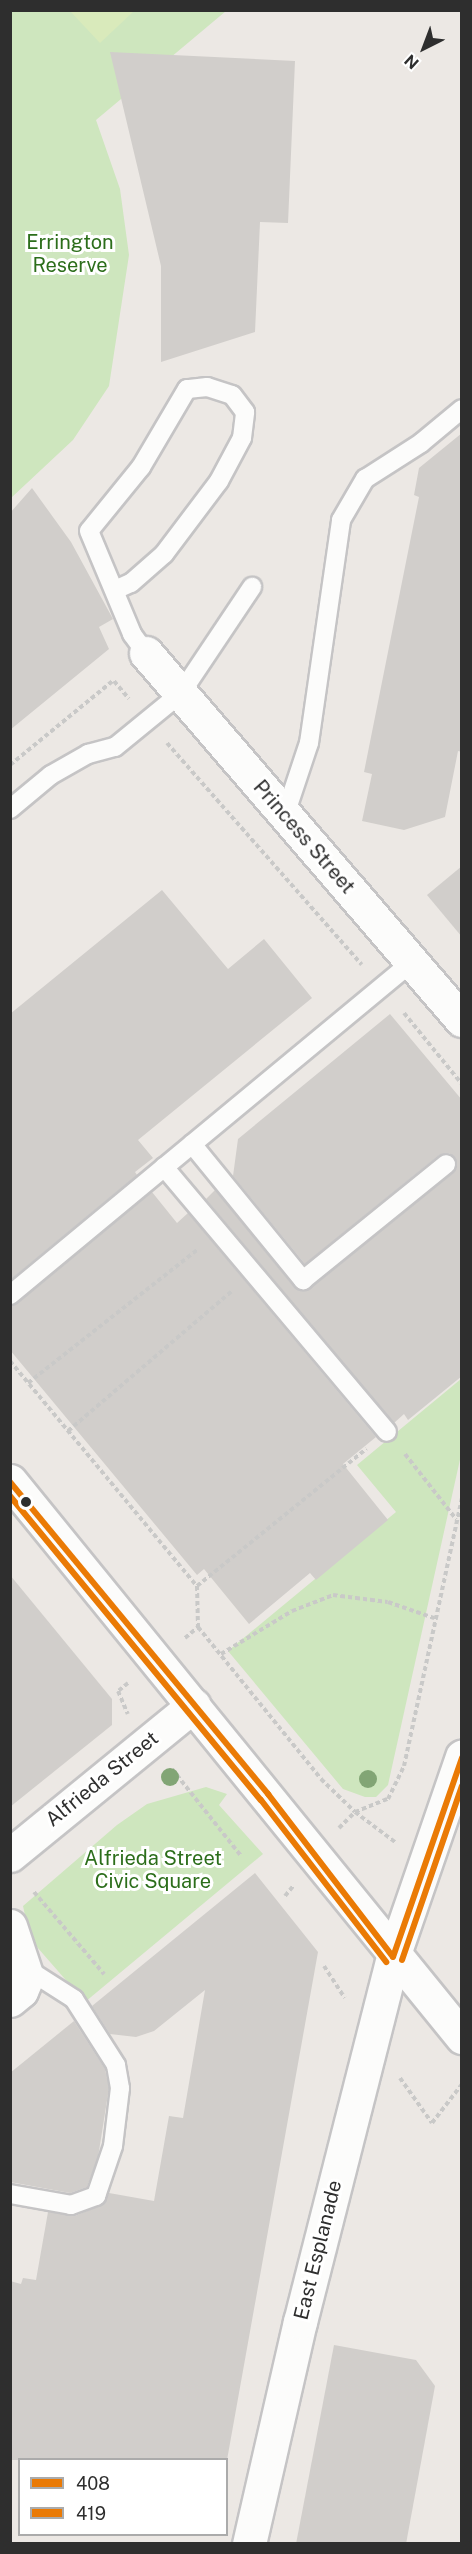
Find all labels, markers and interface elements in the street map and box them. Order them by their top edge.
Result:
north arrow [394,18,454,78]
text: N [401,51,423,73]
park label: Errington Reserve [26,230,114,277]
street label: Princess Street [248,775,360,899]
unlabelled marker [20,1496,32,1508]
street label: Alfrieda Street [41,1726,163,1832]
park label: Alfrieda Street Civic Square [84,1847,222,1894]
street label: East Esplanade [289,2178,347,2322]
legend [18,2458,228,2536]
text: 408 [76,2473,110,2494]
text: 419 [76,2503,106,2524]

